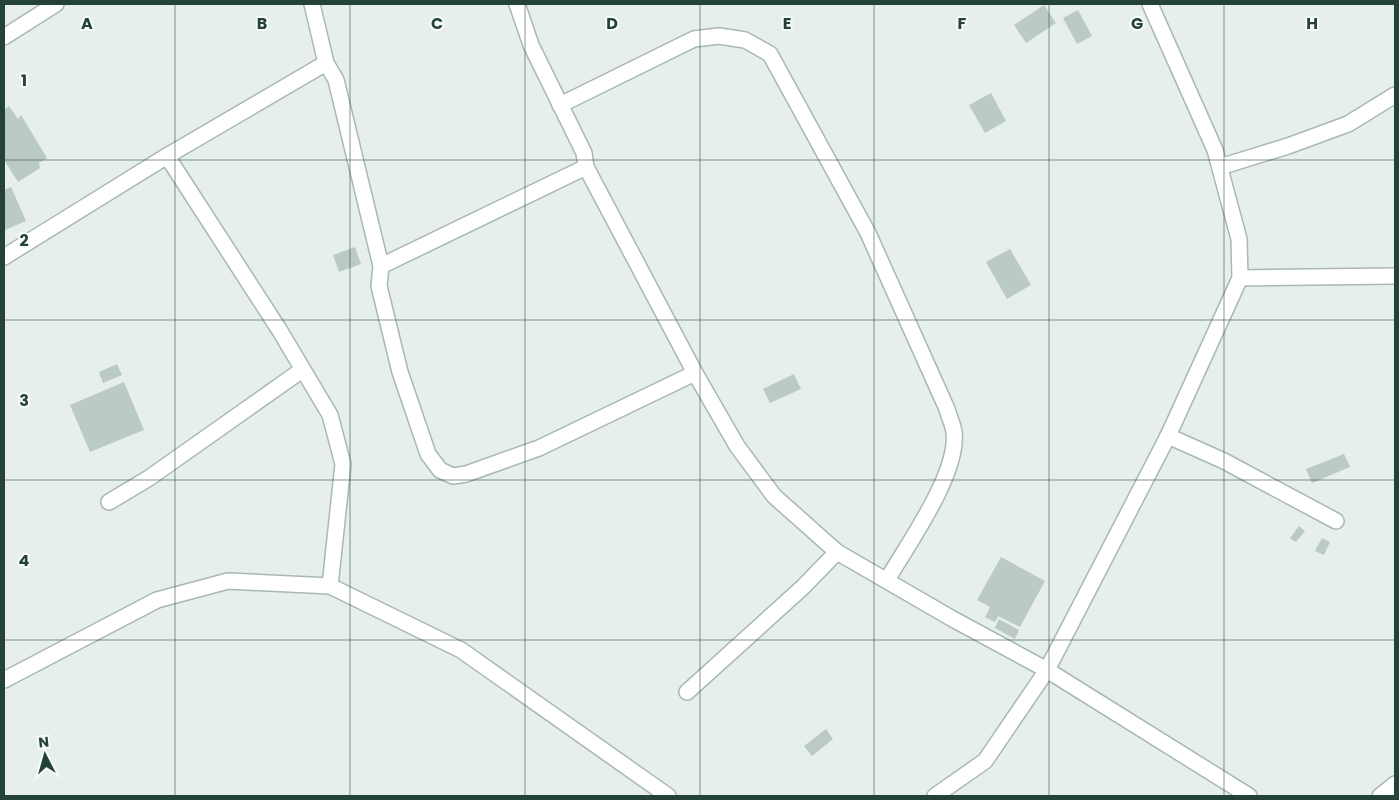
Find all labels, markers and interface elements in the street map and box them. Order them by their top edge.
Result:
text: A [81,12,93,35]
text: B [257,12,267,35]
text: C [431,12,443,35]
text: D [606,12,618,35]
text: E [783,12,791,35]
text: F [958,12,967,35]
text: G [1131,12,1143,35]
text: H [1306,12,1318,35]
text: 1 [21,69,27,92]
text: 2 [19,229,29,252]
text: 3 [19,389,29,412]
text: 4 [19,549,30,572]
north arrow [20,730,70,780]
text: N [37,732,50,753]

